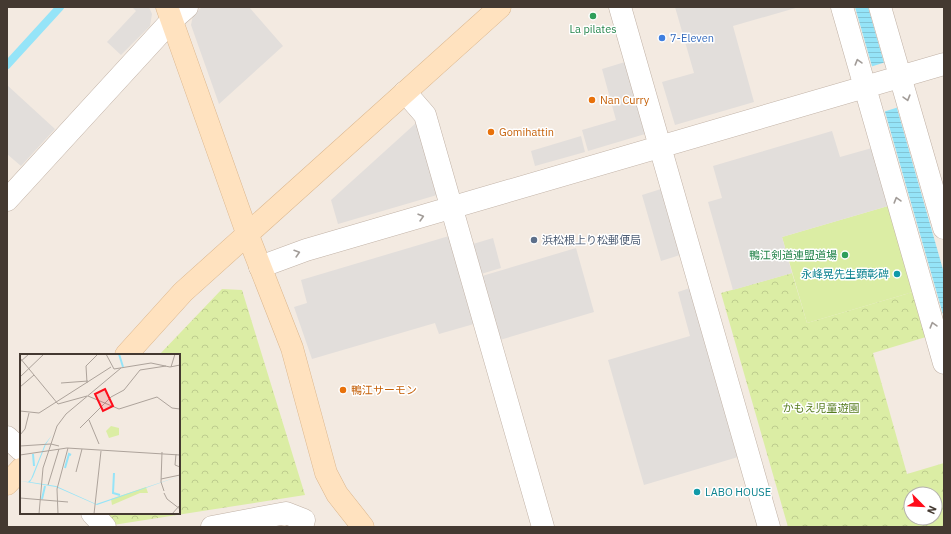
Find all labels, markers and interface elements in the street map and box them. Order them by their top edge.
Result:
marker: La pilates [588,11,598,21]
place label: La pilates [569,22,617,36]
place label: 7-Eleven [670,31,714,45]
marker: 7-Eleven [657,33,667,43]
one-way arrow [854,59,863,66]
place label: Nan Curry [600,93,650,107]
marker: Nan Curry [587,95,597,105]
one-way arrow [902,95,911,102]
place label: Gomihattin [499,125,554,139]
marker: Gomihattin [486,127,496,137]
one-way arrow [893,197,902,204]
one-way arrow [418,213,425,222]
place label: 浜松根上り松郵便局 [542,233,641,247]
marker: 浜松根上り松郵便局 [529,235,539,245]
place label: 鴨江剣道連盟道場 [749,248,837,262]
one-way arrow [293,249,300,258]
marker: 鴨江剣道連盟道場 [840,250,850,260]
place label: 永峰晃先生顕彰碑 [801,267,889,281]
marker: 永峰晃先生顕彰碑 [892,269,902,279]
one-way arrow [929,322,938,329]
inset map [20,354,180,514]
place label: 鴨江サーモン [351,383,417,397]
marker: 鴨江サーモン [338,385,348,395]
park label: かもえ児童遊園 [783,401,860,415]
place label: LABO HOUSE [705,485,771,499]
north arrow [903,486,943,526]
marker: LABO HOUSE [692,487,702,497]
text: N [924,504,940,517]

